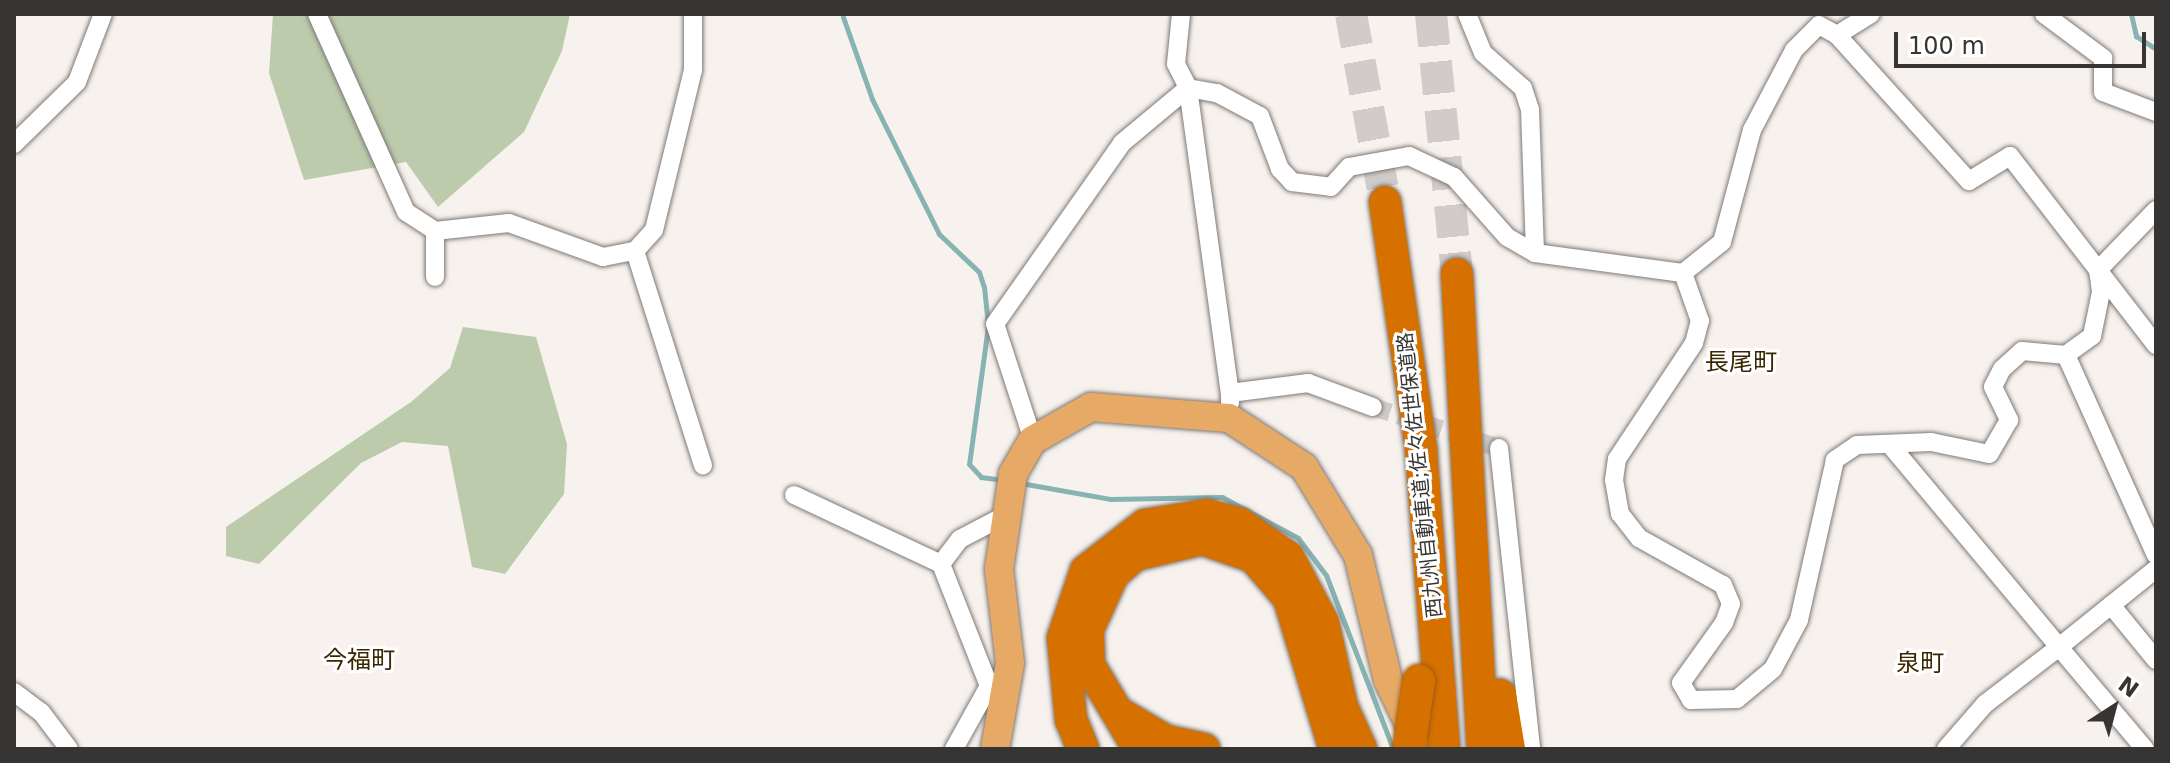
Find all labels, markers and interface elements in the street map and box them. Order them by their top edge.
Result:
scale bar [1898,16,2150,66]
text: 100 m [1908,32,1985,60]
street label: 西九州自動車道;佐々佐世保道路 [1393,331,1447,619]
district label: 長尾町 [1705,349,1777,377]
district label: 今福町 [323,647,395,675]
district label: 泉町 [1896,650,1944,678]
north arrow [2074,667,2154,747]
text: N [2114,672,2143,703]

